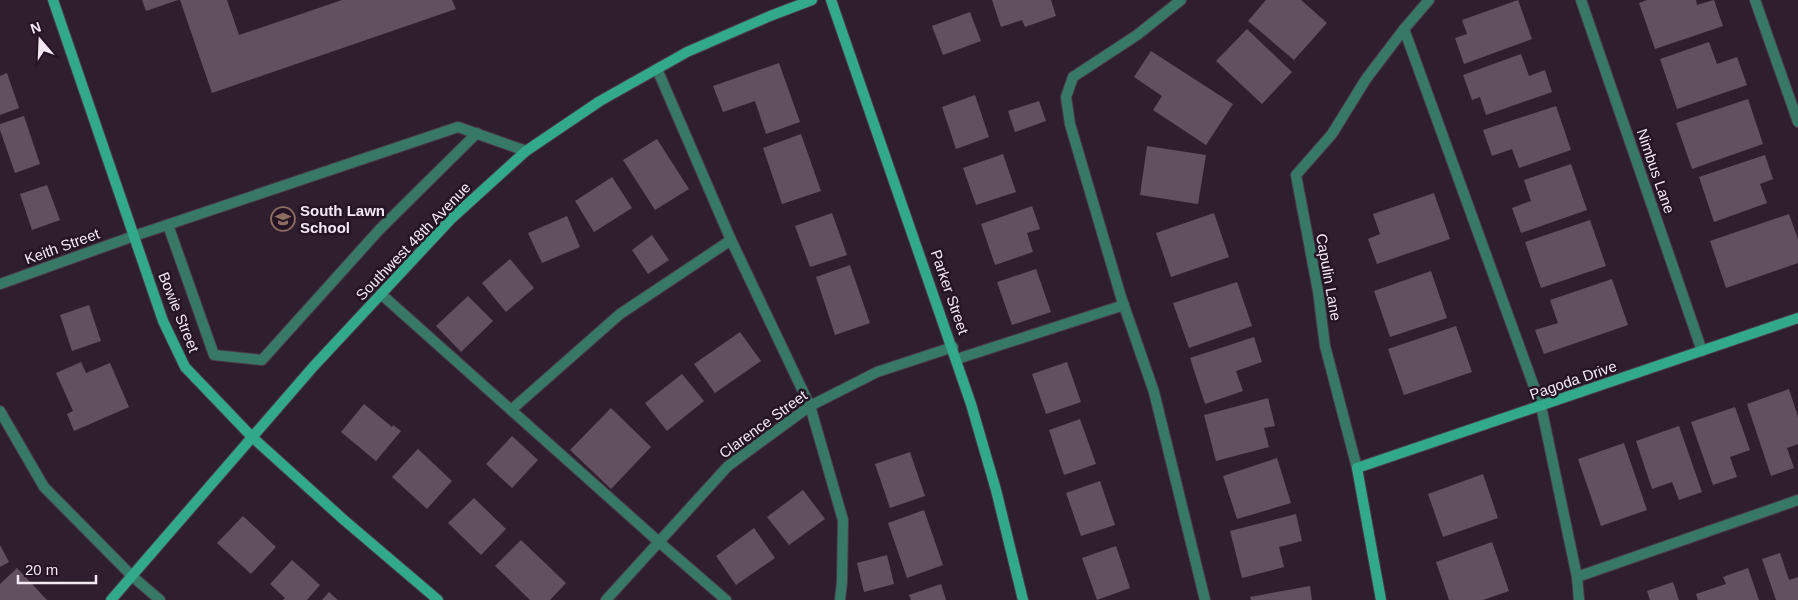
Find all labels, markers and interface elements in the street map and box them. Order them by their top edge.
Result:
north arrow [15,15,65,65]
text: N [28,18,43,37]
street label: Nimbus Lane [1634,126,1678,216]
street label: Southwest 48th Avenue [352,178,474,304]
place label: South Lawn School [300,202,385,236]
school or university icon: South Lawn School [270,206,296,232]
street label: Keith Street [22,224,103,267]
street label: Capulin Lane [1313,232,1345,322]
street label: Parker Street [928,247,973,337]
street label: Bowie Street [155,269,203,355]
street label: Pagoda Drive [1527,357,1619,403]
street label: Clarence Street [716,386,811,462]
scale bar [18,552,95,584]
text: 20 m [25,561,58,578]

